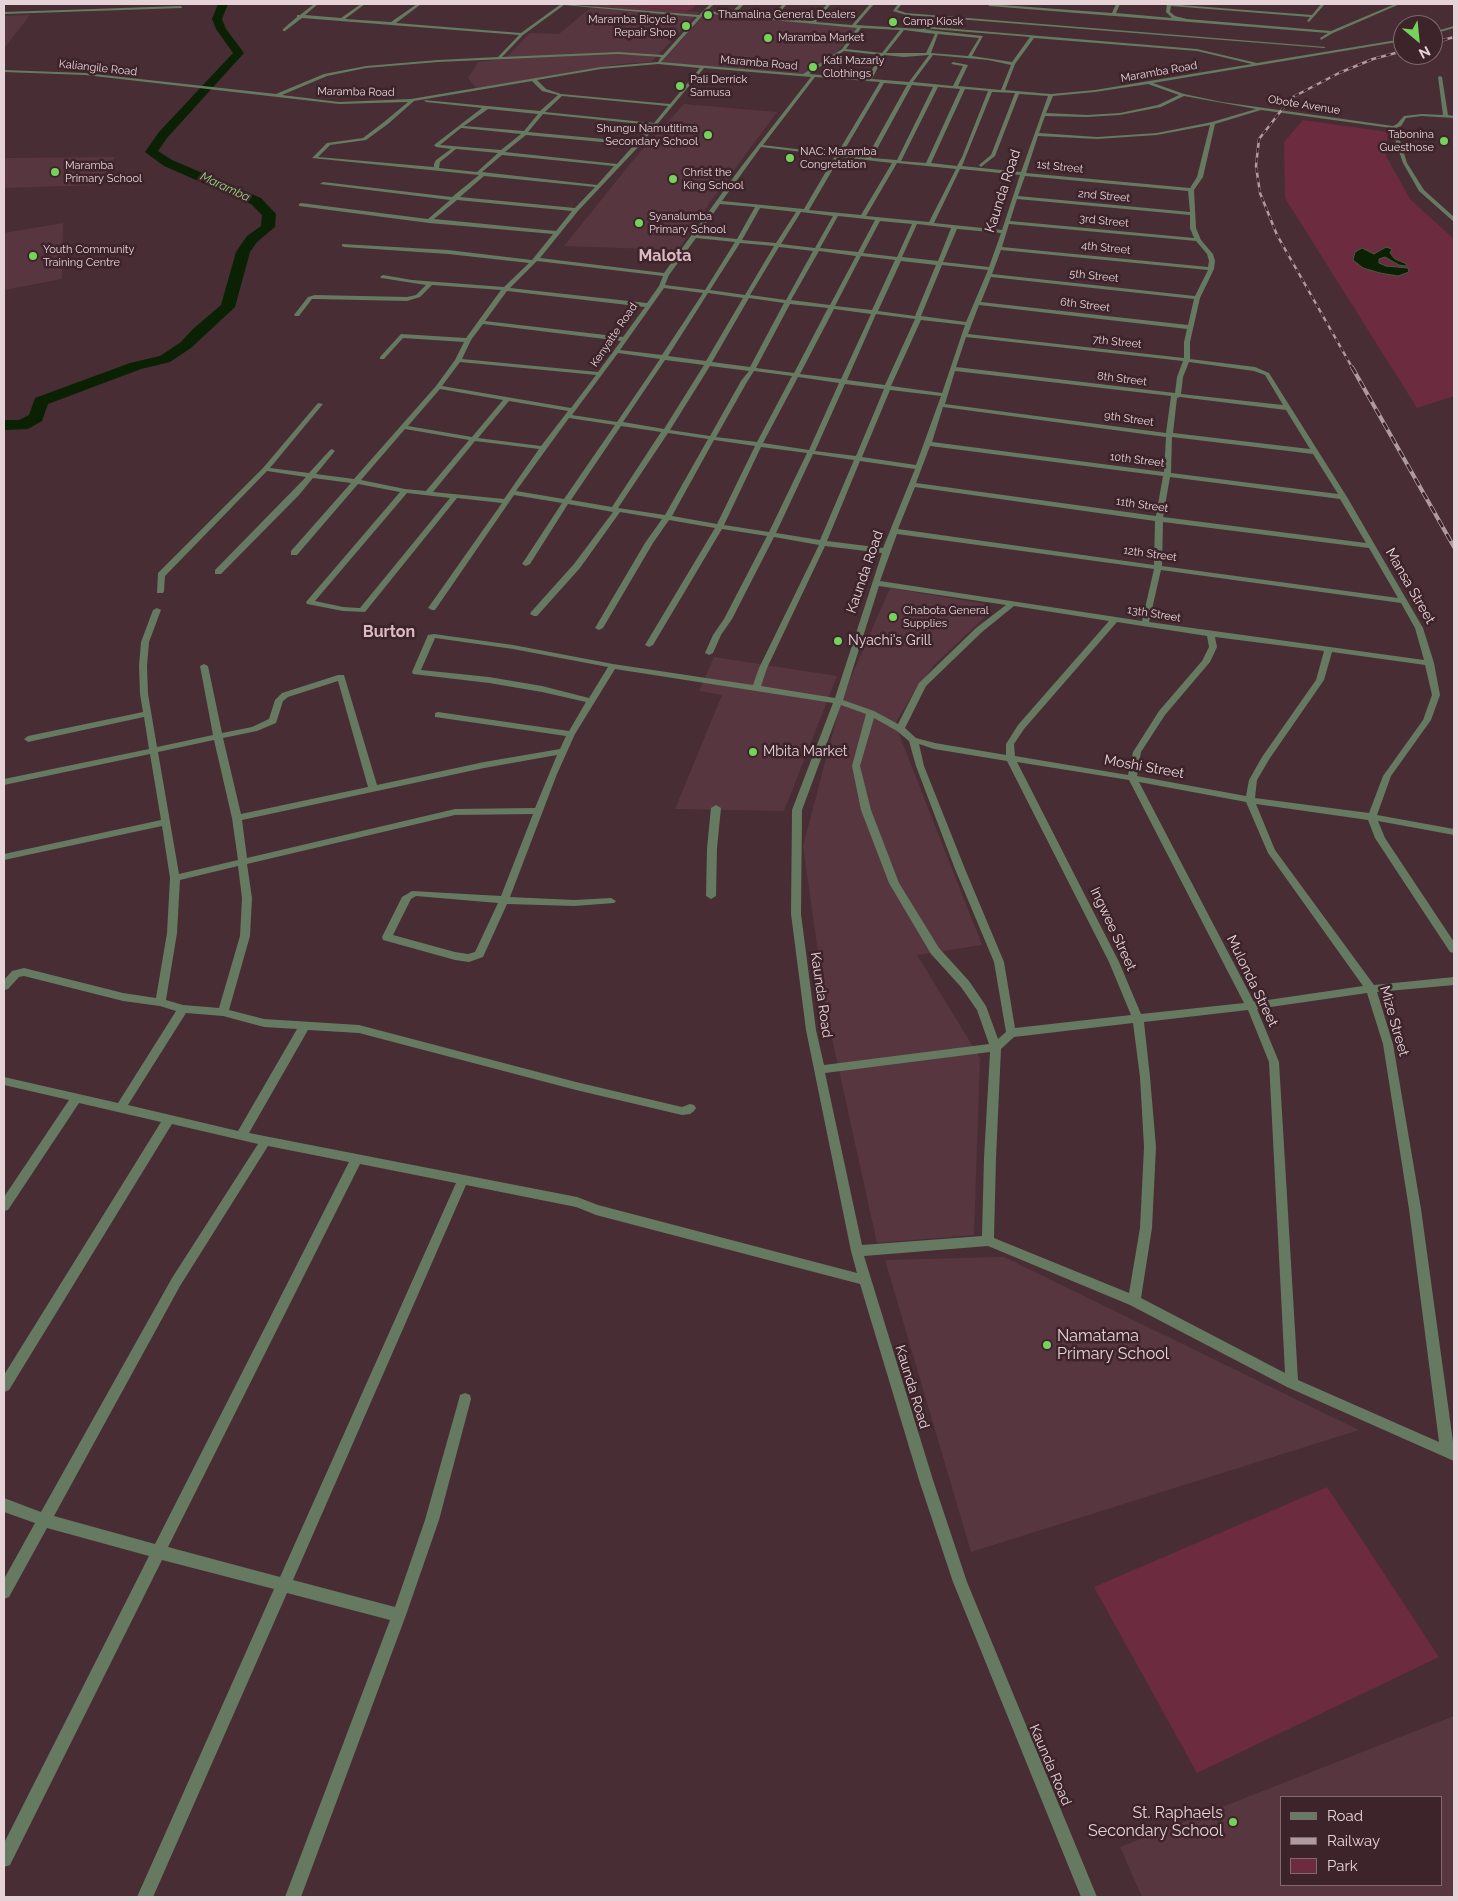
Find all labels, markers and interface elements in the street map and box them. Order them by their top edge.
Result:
place label: Thamalina General Dealers [718,8,856,22]
marker: Thamalina General Dealers [702,9,714,21]
place label: Maramba Bicycle Repair Shop [588,13,676,39]
place label: Camp Kiosk [903,15,963,29]
north arrow [1393,15,1443,65]
marker: Camp Kiosk [887,16,899,28]
marker: Maramba Bicycle Repair Shop [680,20,692,32]
place label: Maramba Market [778,31,864,45]
marker: Maramba Market [762,32,774,44]
text: N [1416,43,1433,62]
street label: Maramba Road [720,53,798,73]
place label: Kati Mazarly Clothings [823,54,885,80]
street label: Kaliangile Road [58,57,138,79]
street label: Maramba Road [1120,59,1198,85]
marker: Kati Mazarly Clothings [807,61,819,73]
place label: Pali Derrick Samusa [690,73,747,99]
marker: Pali Derrick Samusa [674,80,686,92]
street label: Maramba Road [317,85,395,99]
street label: Obote Avenue [1267,93,1341,117]
place label: Shungu Namutitima Secondary School [596,122,698,148]
place label: Tabonina Guesthose [1379,128,1434,154]
marker: Shungu Namutitima Secondary School [702,129,714,141]
marker: Tabonina Guesthose [1438,135,1450,147]
place label: NAC: Maramba Congretation [800,145,876,171]
street label: Kaunda Road [982,147,1024,235]
marker: NAC: Maramba Congretation [784,152,796,164]
street label: 1st Street [1036,158,1084,176]
place label: Maramba Primary School [65,159,142,185]
marker: Maramba Primary School [49,166,61,178]
place label: Christ the King School [683,166,744,192]
water label: Maramba [198,169,252,205]
marker: Christ the King School [667,173,679,185]
street label: 2nd Street [1077,187,1131,205]
place label: Syanalumba Primary School [649,210,726,236]
street label: 3rd Street [1079,212,1129,230]
marker: Syanalumba Primary School [633,217,645,229]
street label: 4th Street [1081,239,1131,257]
place label: Youth Community Training Centre [43,243,134,269]
district label: Malota [639,246,691,266]
marker: Youth Community Training Centre [27,250,39,262]
street label: 5th Street [1069,267,1119,285]
street label: 6th Street [1059,295,1111,315]
street label: Kenyatte Road [588,301,640,369]
street label: 7th Street [1092,333,1142,351]
street label: 8th Street [1096,369,1148,389]
street label: 9th Street [1103,409,1155,429]
street label: 10th Street [1109,450,1165,470]
street label: 11th Street [1115,495,1169,515]
street label: Kaunda Road [843,528,887,616]
street label: 12th Street [1122,544,1178,564]
street label: Mansa Street [1382,545,1438,627]
street label: 13th Street [1126,603,1182,625]
place label: Chabota General Supplies [903,604,989,630]
marker: Chabota General Supplies [887,611,899,623]
district label: Burton [363,622,415,642]
place label: Nyachi's Grill [848,633,931,649]
marker: Nyachi's Grill [832,635,844,647]
place label: Mbita Market [763,744,847,760]
marker: Mbita Market [747,746,759,758]
street label: Moshi Street [1103,752,1185,782]
street label: Ingwee Street [1086,885,1140,973]
street label: Mulonda Street [1223,933,1281,1029]
street label: Kaunda Road [807,951,835,1039]
street label: Mize Street [1376,984,1412,1058]
place label: Namatama Primary School [1057,1326,1169,1364]
marker: Namatama Primary School [1041,1339,1053,1351]
street label: Kaunda Road [891,1343,933,1431]
street label: Kaunda Road [1025,1722,1075,1808]
legend [1280,1796,1443,1886]
place label: St. Raphaels Secondary School [1088,1803,1223,1841]
text: Road [1327,1807,1363,1825]
marker: St. Raphaels Secondary School [1227,1816,1239,1828]
text: Railway [1327,1832,1380,1850]
text: Park [1327,1857,1358,1875]

